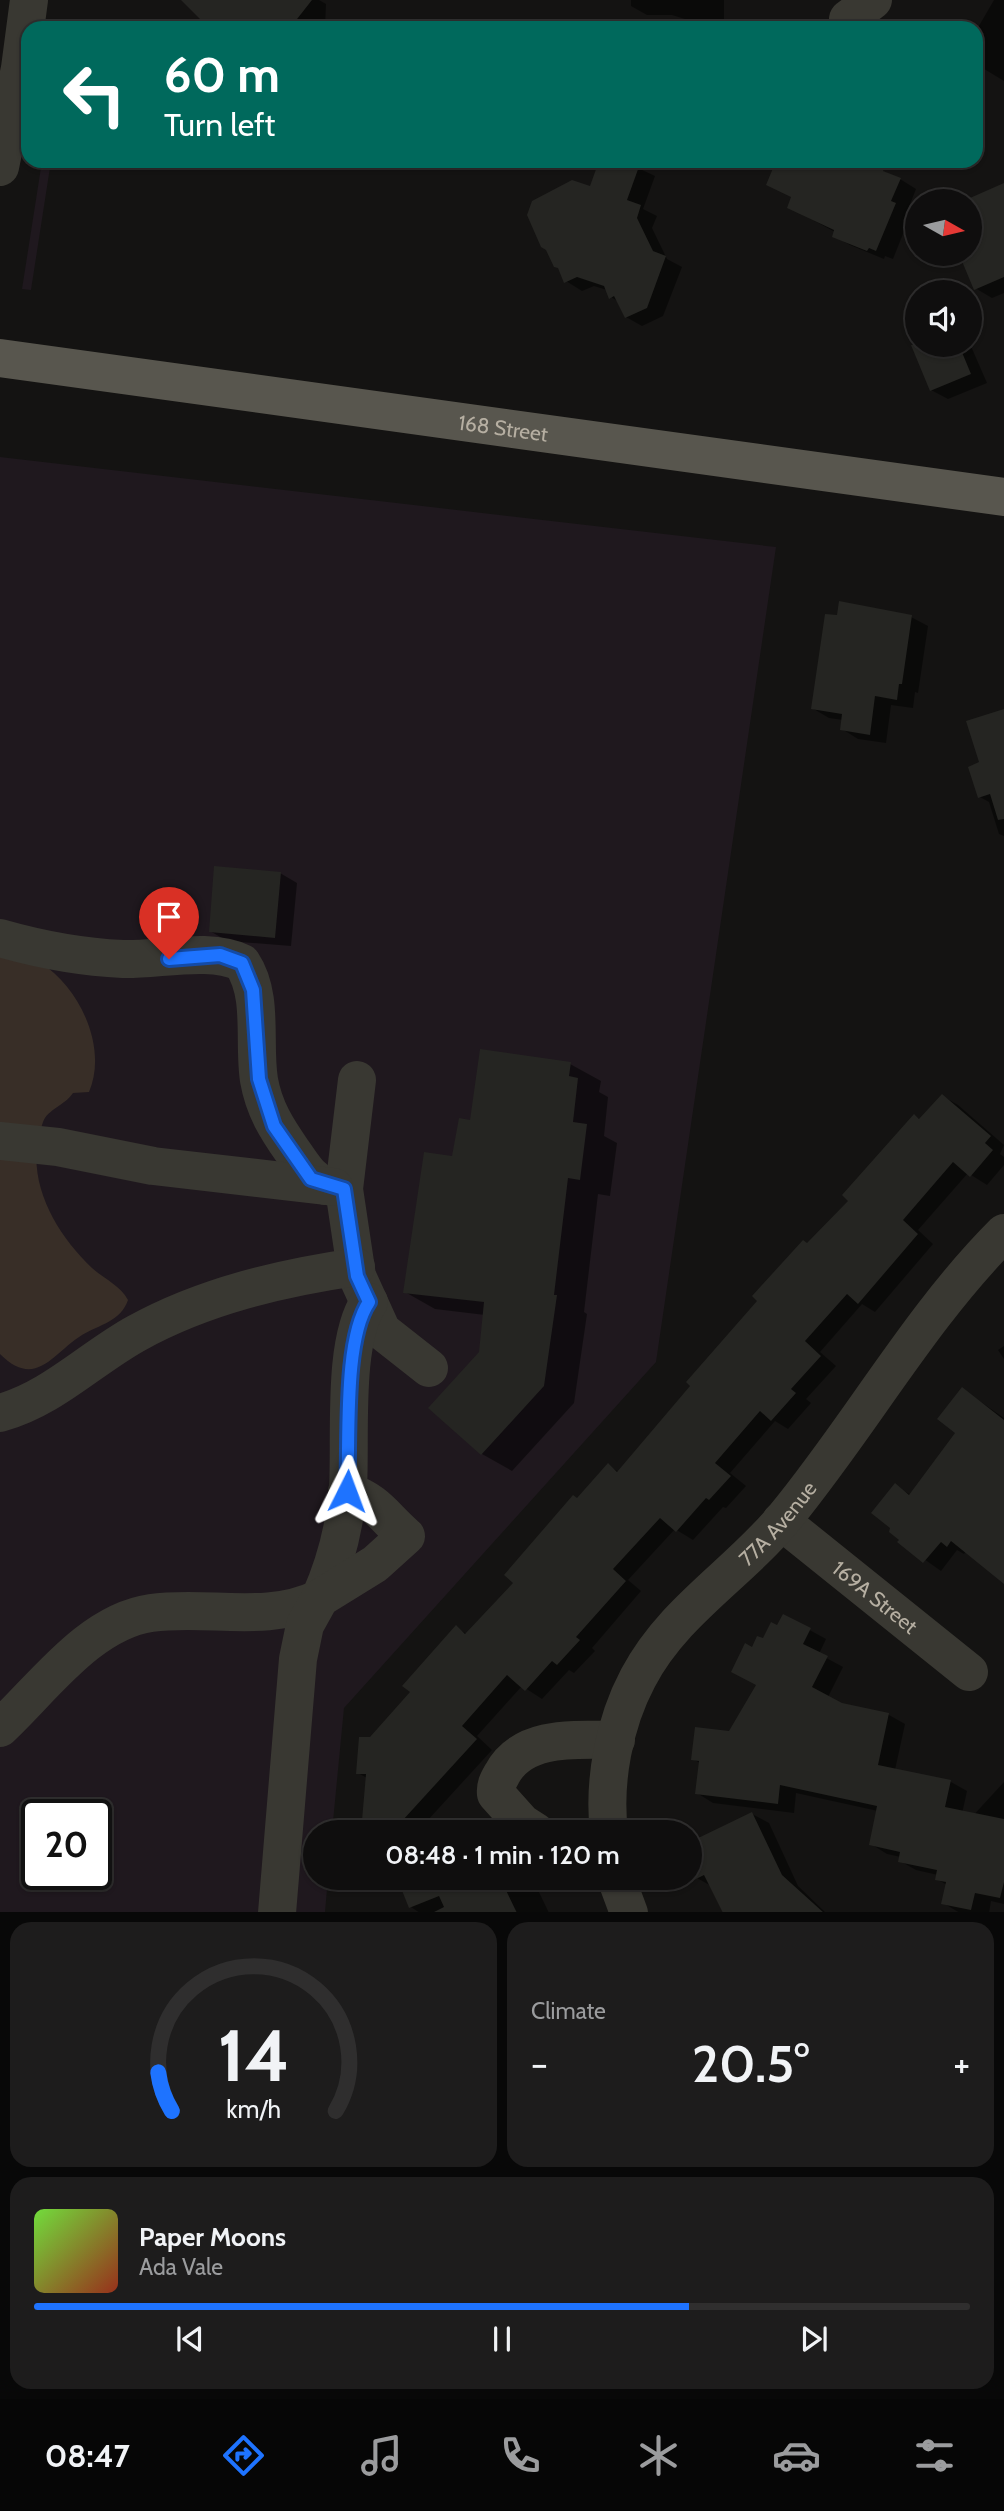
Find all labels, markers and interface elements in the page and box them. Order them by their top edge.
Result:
text: 60 m [164,45,280,104]
icon: left [49,49,140,140]
text: Turn left [164,105,275,144]
north arrow [905,189,982,266]
map controls [905,189,982,357]
button: sound [905,280,982,357]
street label: 168 Street [457,409,550,446]
pin [139,887,199,959]
icon: arrive [150,898,188,936]
position arrow [310,1454,384,1528]
street label: 77A Avenue [733,1476,821,1571]
street label: 169A Street [828,1555,923,1638]
speed limit sign: 20 [21,1799,112,1890]
text: 08:48 · 1 min · 120 m [385,1839,620,1871]
text: Climate [531,1997,606,2025]
text: 14 [217,2011,290,2099]
text: 20.5° [692,2032,809,2095]
text: − [531,2040,548,2087]
text: + [953,2040,970,2087]
text: km/h [226,2093,281,2123]
text: Paper Moons [139,2221,286,2253]
text: Ada Vale [139,2253,223,2281]
icon: previous [171,2320,209,2358]
icon: pause [483,2320,521,2358]
icon: next [795,2320,833,2358]
icon: directions [219,2431,268,2480]
icon: music [357,2431,406,2480]
icon: phone [496,2431,545,2480]
icon: climate [634,2431,683,2480]
icon: car [772,2431,821,2480]
icon: filters [910,2431,959,2480]
text: 08:47 [45,2436,130,2475]

